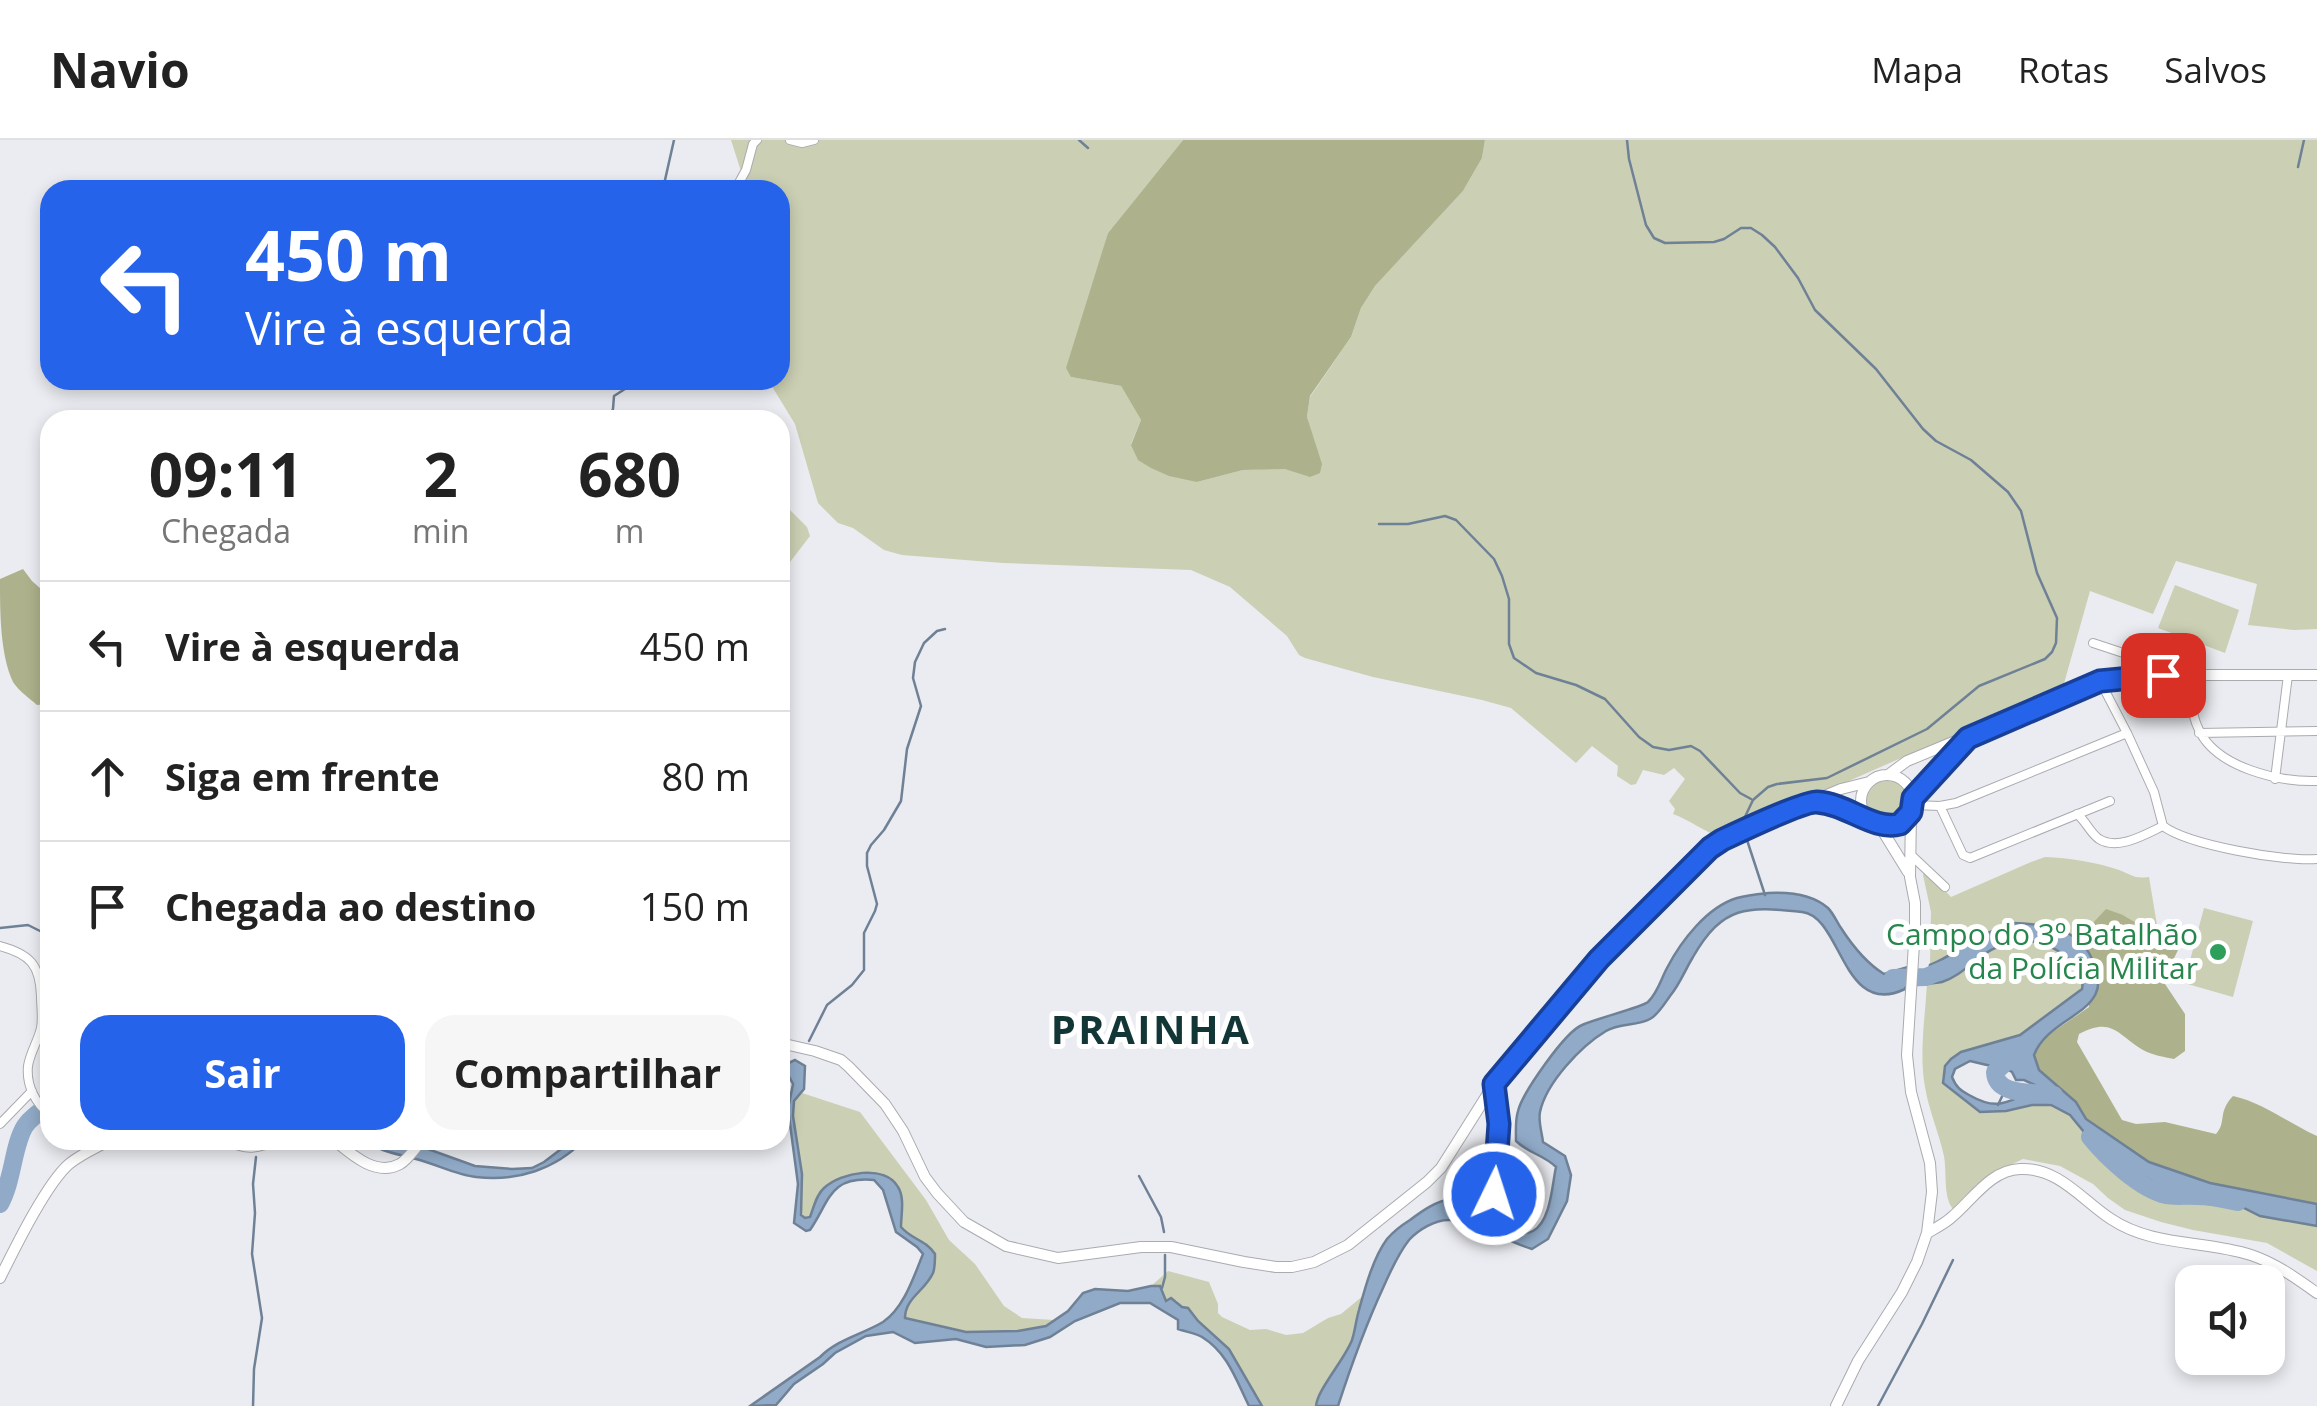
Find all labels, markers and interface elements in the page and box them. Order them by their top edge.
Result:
text: Navio [50,37,190,102]
text: Mapa [1871,46,1963,93]
text: Rotas [2018,46,2109,93]
text: Salvos [2164,46,2267,93]
text: 450 m [245,206,452,302]
icon: left [80,220,210,350]
text: Vire à esquerda [245,297,573,358]
text: 09:11 [149,433,303,515]
text: 2 [424,433,458,515]
text: 680 [578,433,681,515]
text: Chegada [161,509,291,552]
text: min [412,509,469,552]
text: m [615,509,644,552]
icon: left [80,619,135,674]
text: Vire à esquerda [165,620,461,672]
text: 450 m [640,620,750,672]
pin [2121,633,2206,718]
icon: arrive [2136,648,2191,703]
icon: ahead [80,749,135,804]
text: Siga em frente [165,750,440,802]
text: 80 m [661,750,750,802]
icon: arrive [80,879,135,934]
text: Chegada ao destino [165,880,536,932]
text: 150 m [640,880,750,932]
place label: Campo do 3º Batalhão da Polícia Militar [1886,913,2198,988]
marker: Campo do 3º Batalhão da Polícia Militar [2207,941,2229,963]
district label: PRAINHA [1051,1001,1251,1056]
button: Sair [80,1015,405,1130]
button: Compartilhar [425,1015,750,1130]
position arrow [1442,1142,1546,1246]
map controls [2175,1265,2285,1375]
button: sound [2175,1265,2285,1375]

